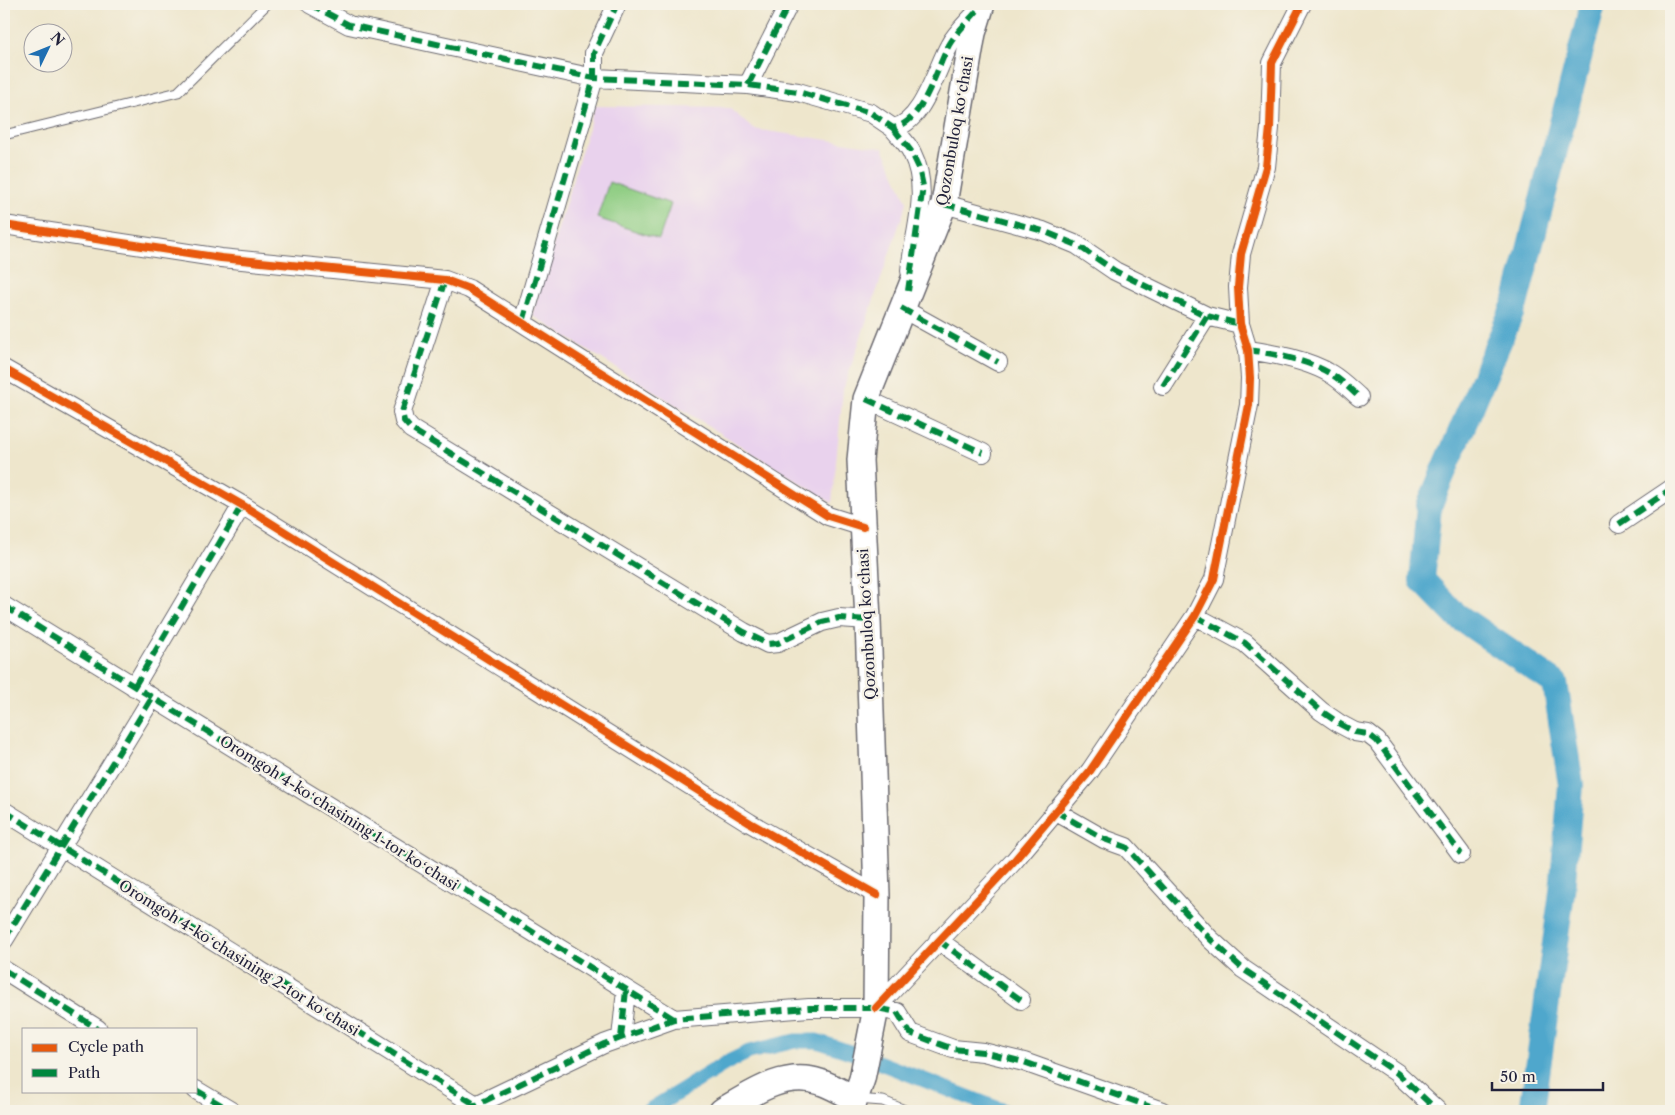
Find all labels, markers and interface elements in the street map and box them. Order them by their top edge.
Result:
north arrow [22,22,72,72]
text: N [47,29,68,50]
street label: Qozonbuloq koʻchasi [932,54,977,207]
street label: Qozonbuloq koʻchasi [853,547,880,700]
street label: Oromgoh 4-koʻchasining 1-tor koʻchasi [216,731,462,894]
street label: Oromgoh 4-koʻchasining 2-tor koʻchasi [115,875,363,1040]
legend [22,1028,198,1092]
text: Cycle path [68,1037,145,1056]
scale bar [1492,1060,1604,1092]
text: Path [68,1063,101,1082]
text: 50 m [1500,1067,1536,1086]

